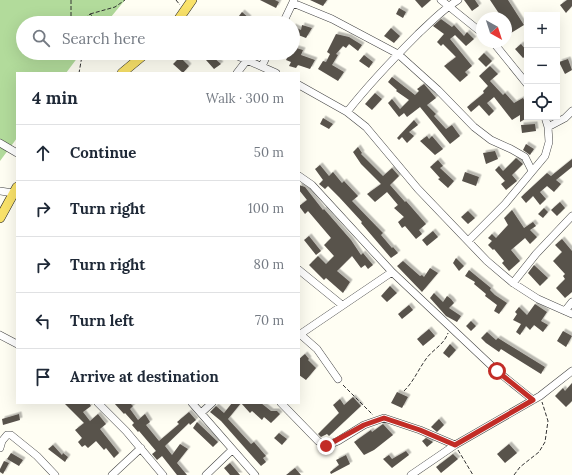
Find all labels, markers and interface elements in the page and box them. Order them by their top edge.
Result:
north arrow [476,12,512,48]
map controls [524,12,560,120]
button: + [524,12,560,48]
search box [16,16,300,60]
icon: search [30,27,52,49]
text: Search here [62,29,145,48]
button: − [524,48,560,84]
button: locate [524,84,560,120]
text: 4 min [32,87,78,109]
text: Walk · 300 m [206,90,284,107]
icon: ahead [32,142,54,164]
text: Continue [70,143,136,162]
text: 50 m [254,144,284,161]
icon: right [32,198,54,220]
text: Turn right [70,199,146,218]
text: 100 m [248,200,284,217]
icon: right [32,254,54,276]
text: Turn right [70,255,146,274]
text: 80 m [254,256,284,273]
icon: left [32,310,54,332]
text: Turn left [70,311,134,330]
text: 70 m [255,312,284,329]
route start [488,362,506,380]
icon: arrive [32,366,54,388]
text: Arrive at destination [70,367,219,386]
route end [317,437,335,455]

